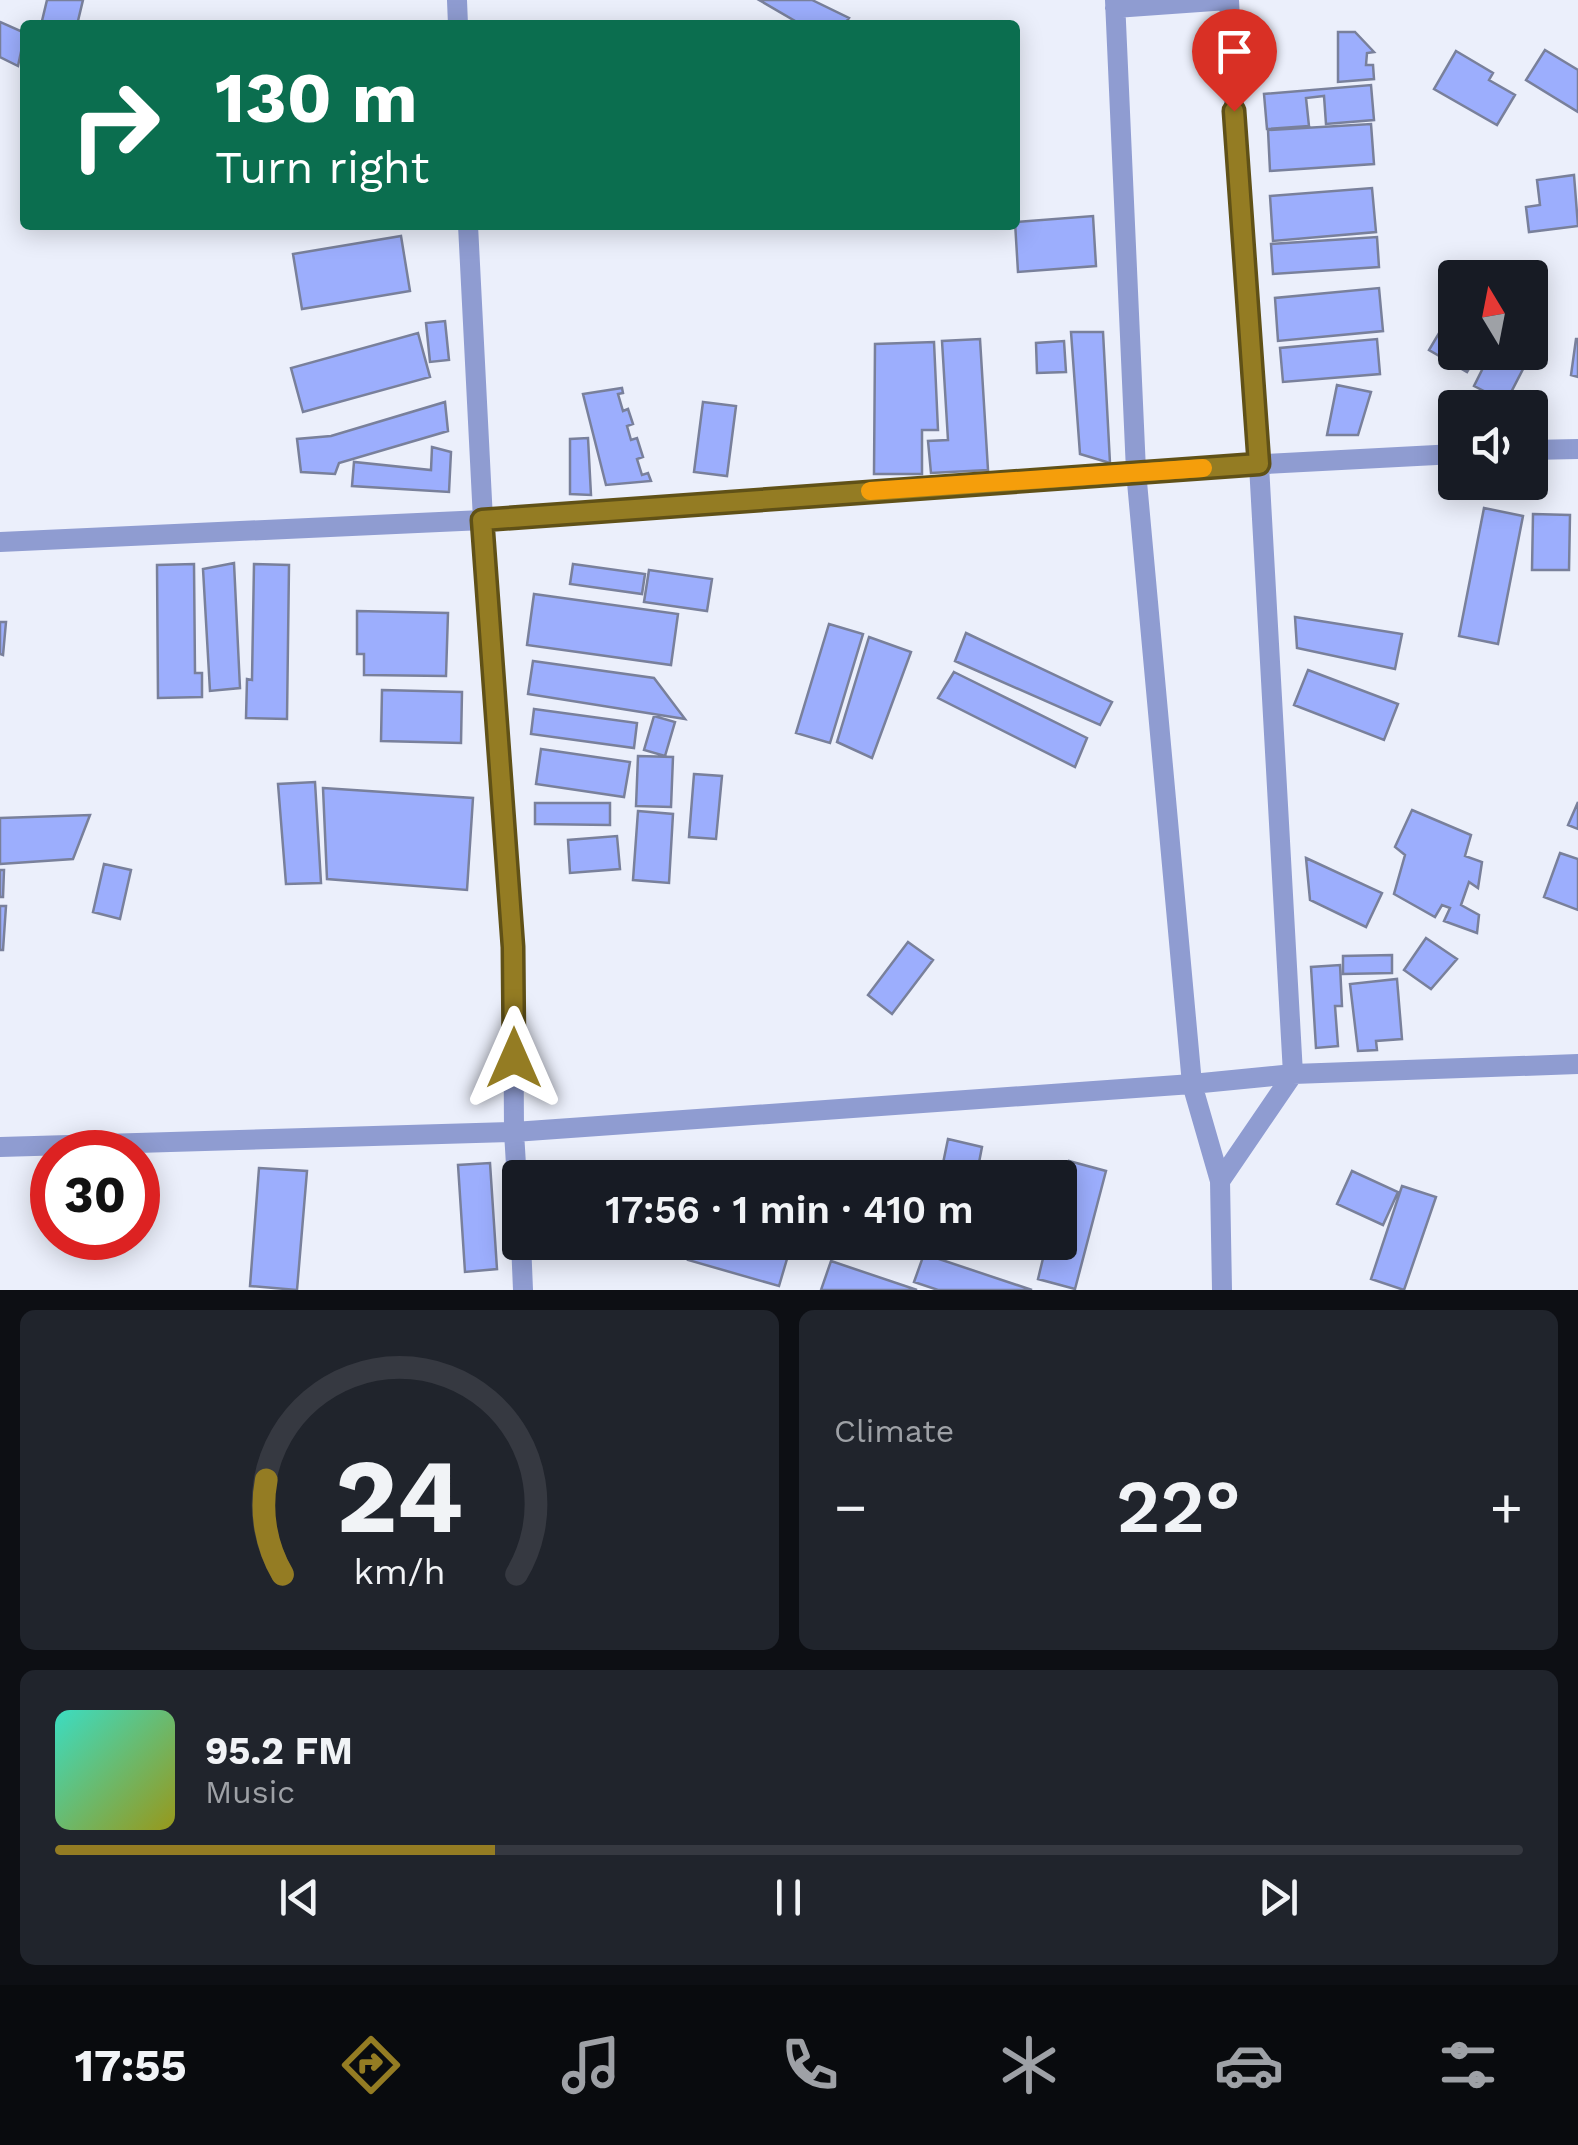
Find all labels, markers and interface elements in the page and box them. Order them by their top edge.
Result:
pin [1192,9,1277,112]
icon: arrive [1207,24,1262,79]
text: 130 m [215,57,418,139]
icon: right [50,60,180,190]
text: Turn right [215,141,429,194]
north arrow [1438,260,1548,370]
map controls [1438,260,1548,500]
button: sound [1438,390,1548,500]
position arrow [462,1006,566,1110]
speed limit sign: 30 [30,1130,160,1260]
text: 17:56 · 1 min · 410 m [605,1188,974,1232]
text: Climate [834,1412,954,1450]
text: 24 [336,1435,463,1557]
text: 22° [1116,1462,1241,1550]
text: − [834,1475,867,1539]
text: + [1490,1475,1523,1539]
text: km/h [353,1551,446,1593]
text: 95.2 FM [205,1729,353,1773]
text: Music [205,1773,295,1811]
icon: previous [272,1870,327,1925]
icon: pause [761,1870,816,1925]
icon: next [1251,1870,1306,1925]
icon: directions [336,2030,406,2100]
icon: music [556,2030,626,2100]
icon: phone [775,2030,845,2100]
icon: climate [994,2030,1064,2100]
icon: car [1214,2030,1284,2100]
icon: filters [1433,2030,1503,2100]
text: 17:55 [75,2039,187,2092]

